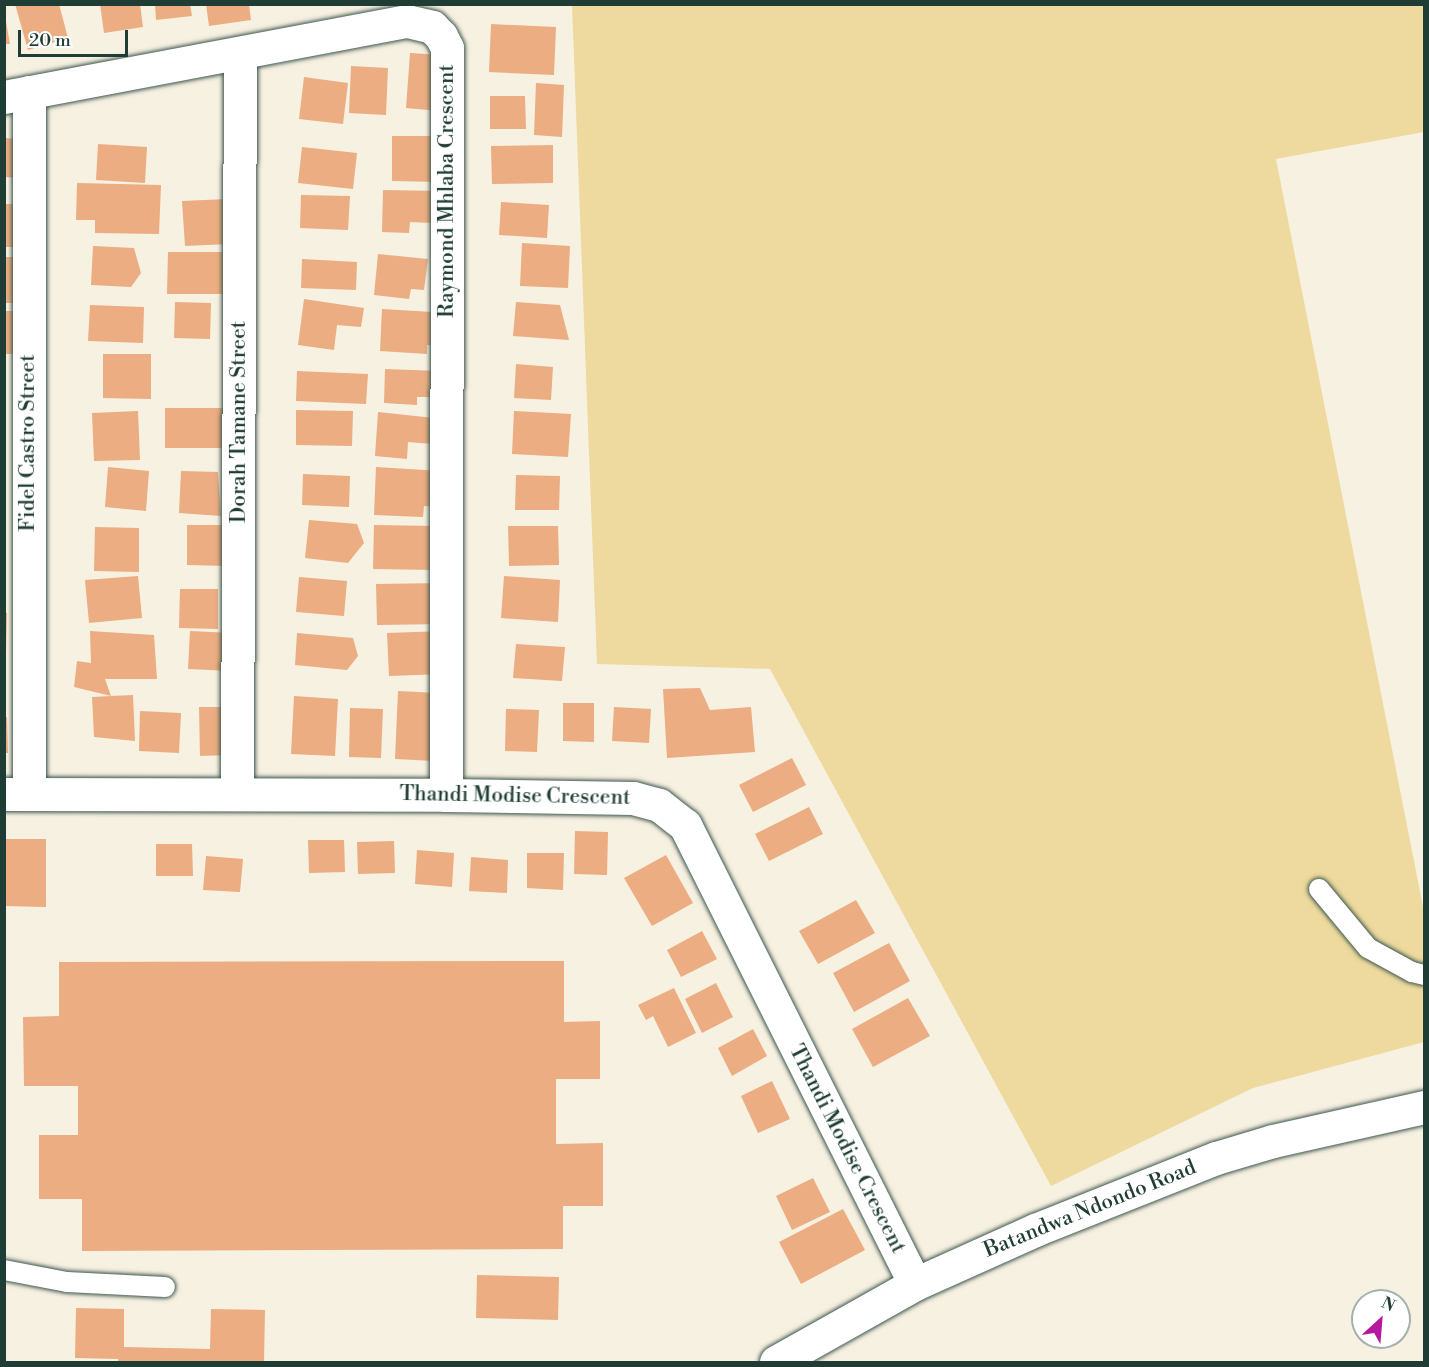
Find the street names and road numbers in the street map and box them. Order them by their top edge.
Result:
street label: Raymond Mhlaba Crescent [434,64,460,318]
street label: Dorah Tamane Street [226,321,252,523]
street label: Fidel Castro Street [15,354,41,532]
street label: Thandi Modise Crescent [399,781,631,811]
street label: Thandi Modise Crescent [783,1040,911,1258]
street label: Batandwa Ndondo Road [980,1155,1200,1263]

